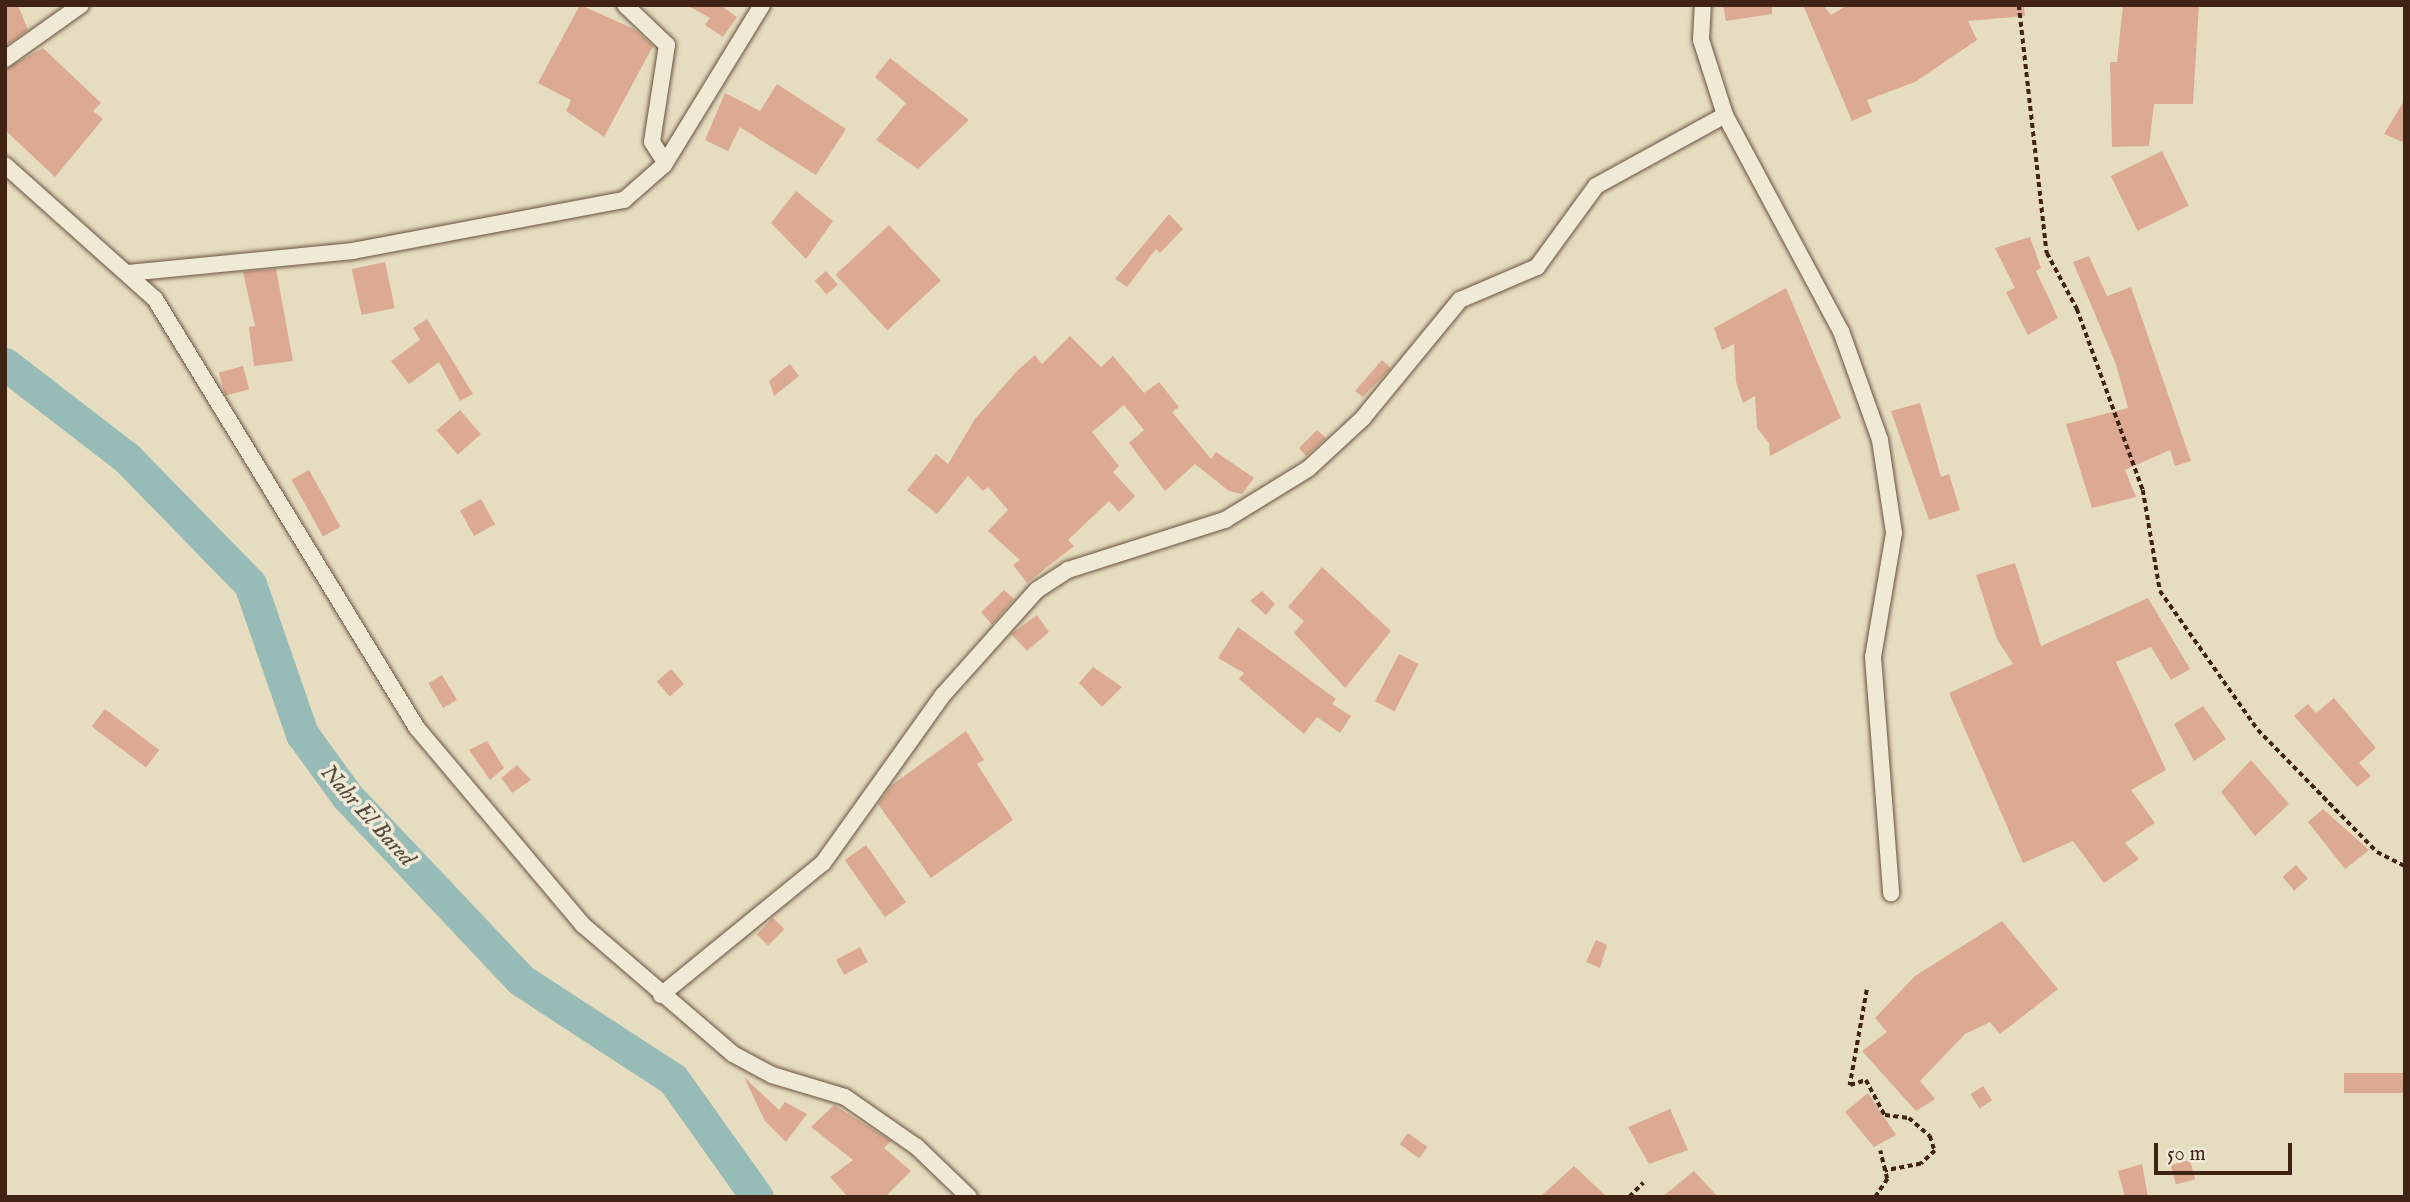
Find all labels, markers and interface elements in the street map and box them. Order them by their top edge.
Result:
water label: Nahr El Bared [314,759,420,873]
scale bar [2158,1128,2296,1172]
text: 50 m [2167,1141,2206,1168]

